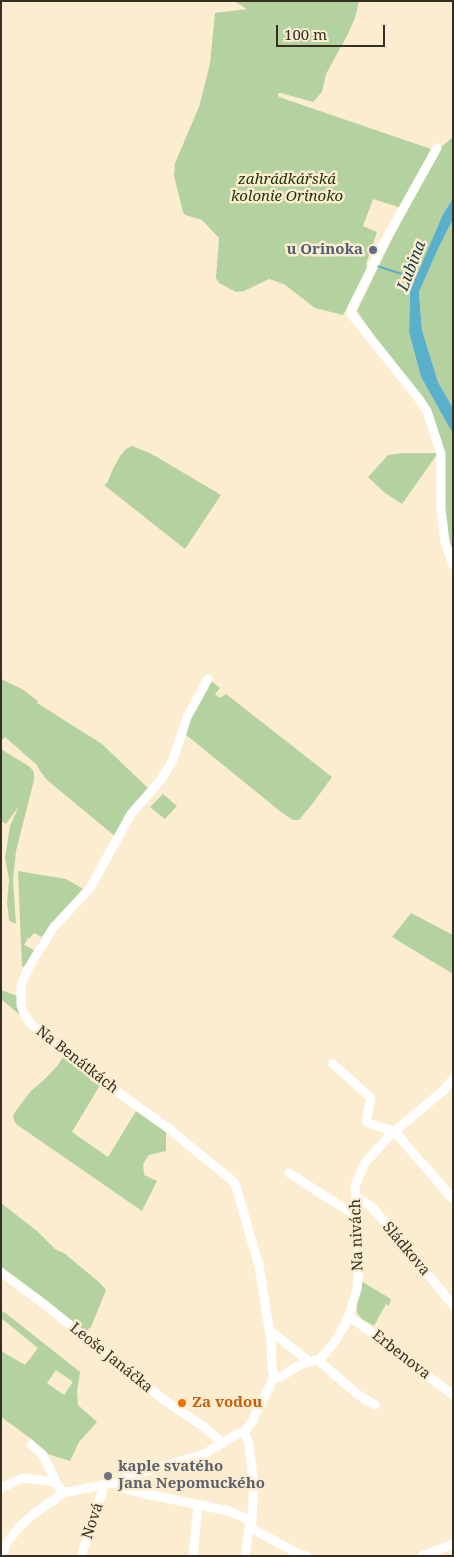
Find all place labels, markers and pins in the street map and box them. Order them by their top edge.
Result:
place label: u Orinoka [286,241,363,259]
marker: u Orinoka [367,244,379,256]
place label: Za vodou [192,1394,262,1412]
marker: Za vodou [176,1397,188,1409]
place label: kaple svatého Jana Nepomuckého [118,1458,265,1493]
marker: kaple svatého Jana Nepomuckého [102,1470,114,1482]

